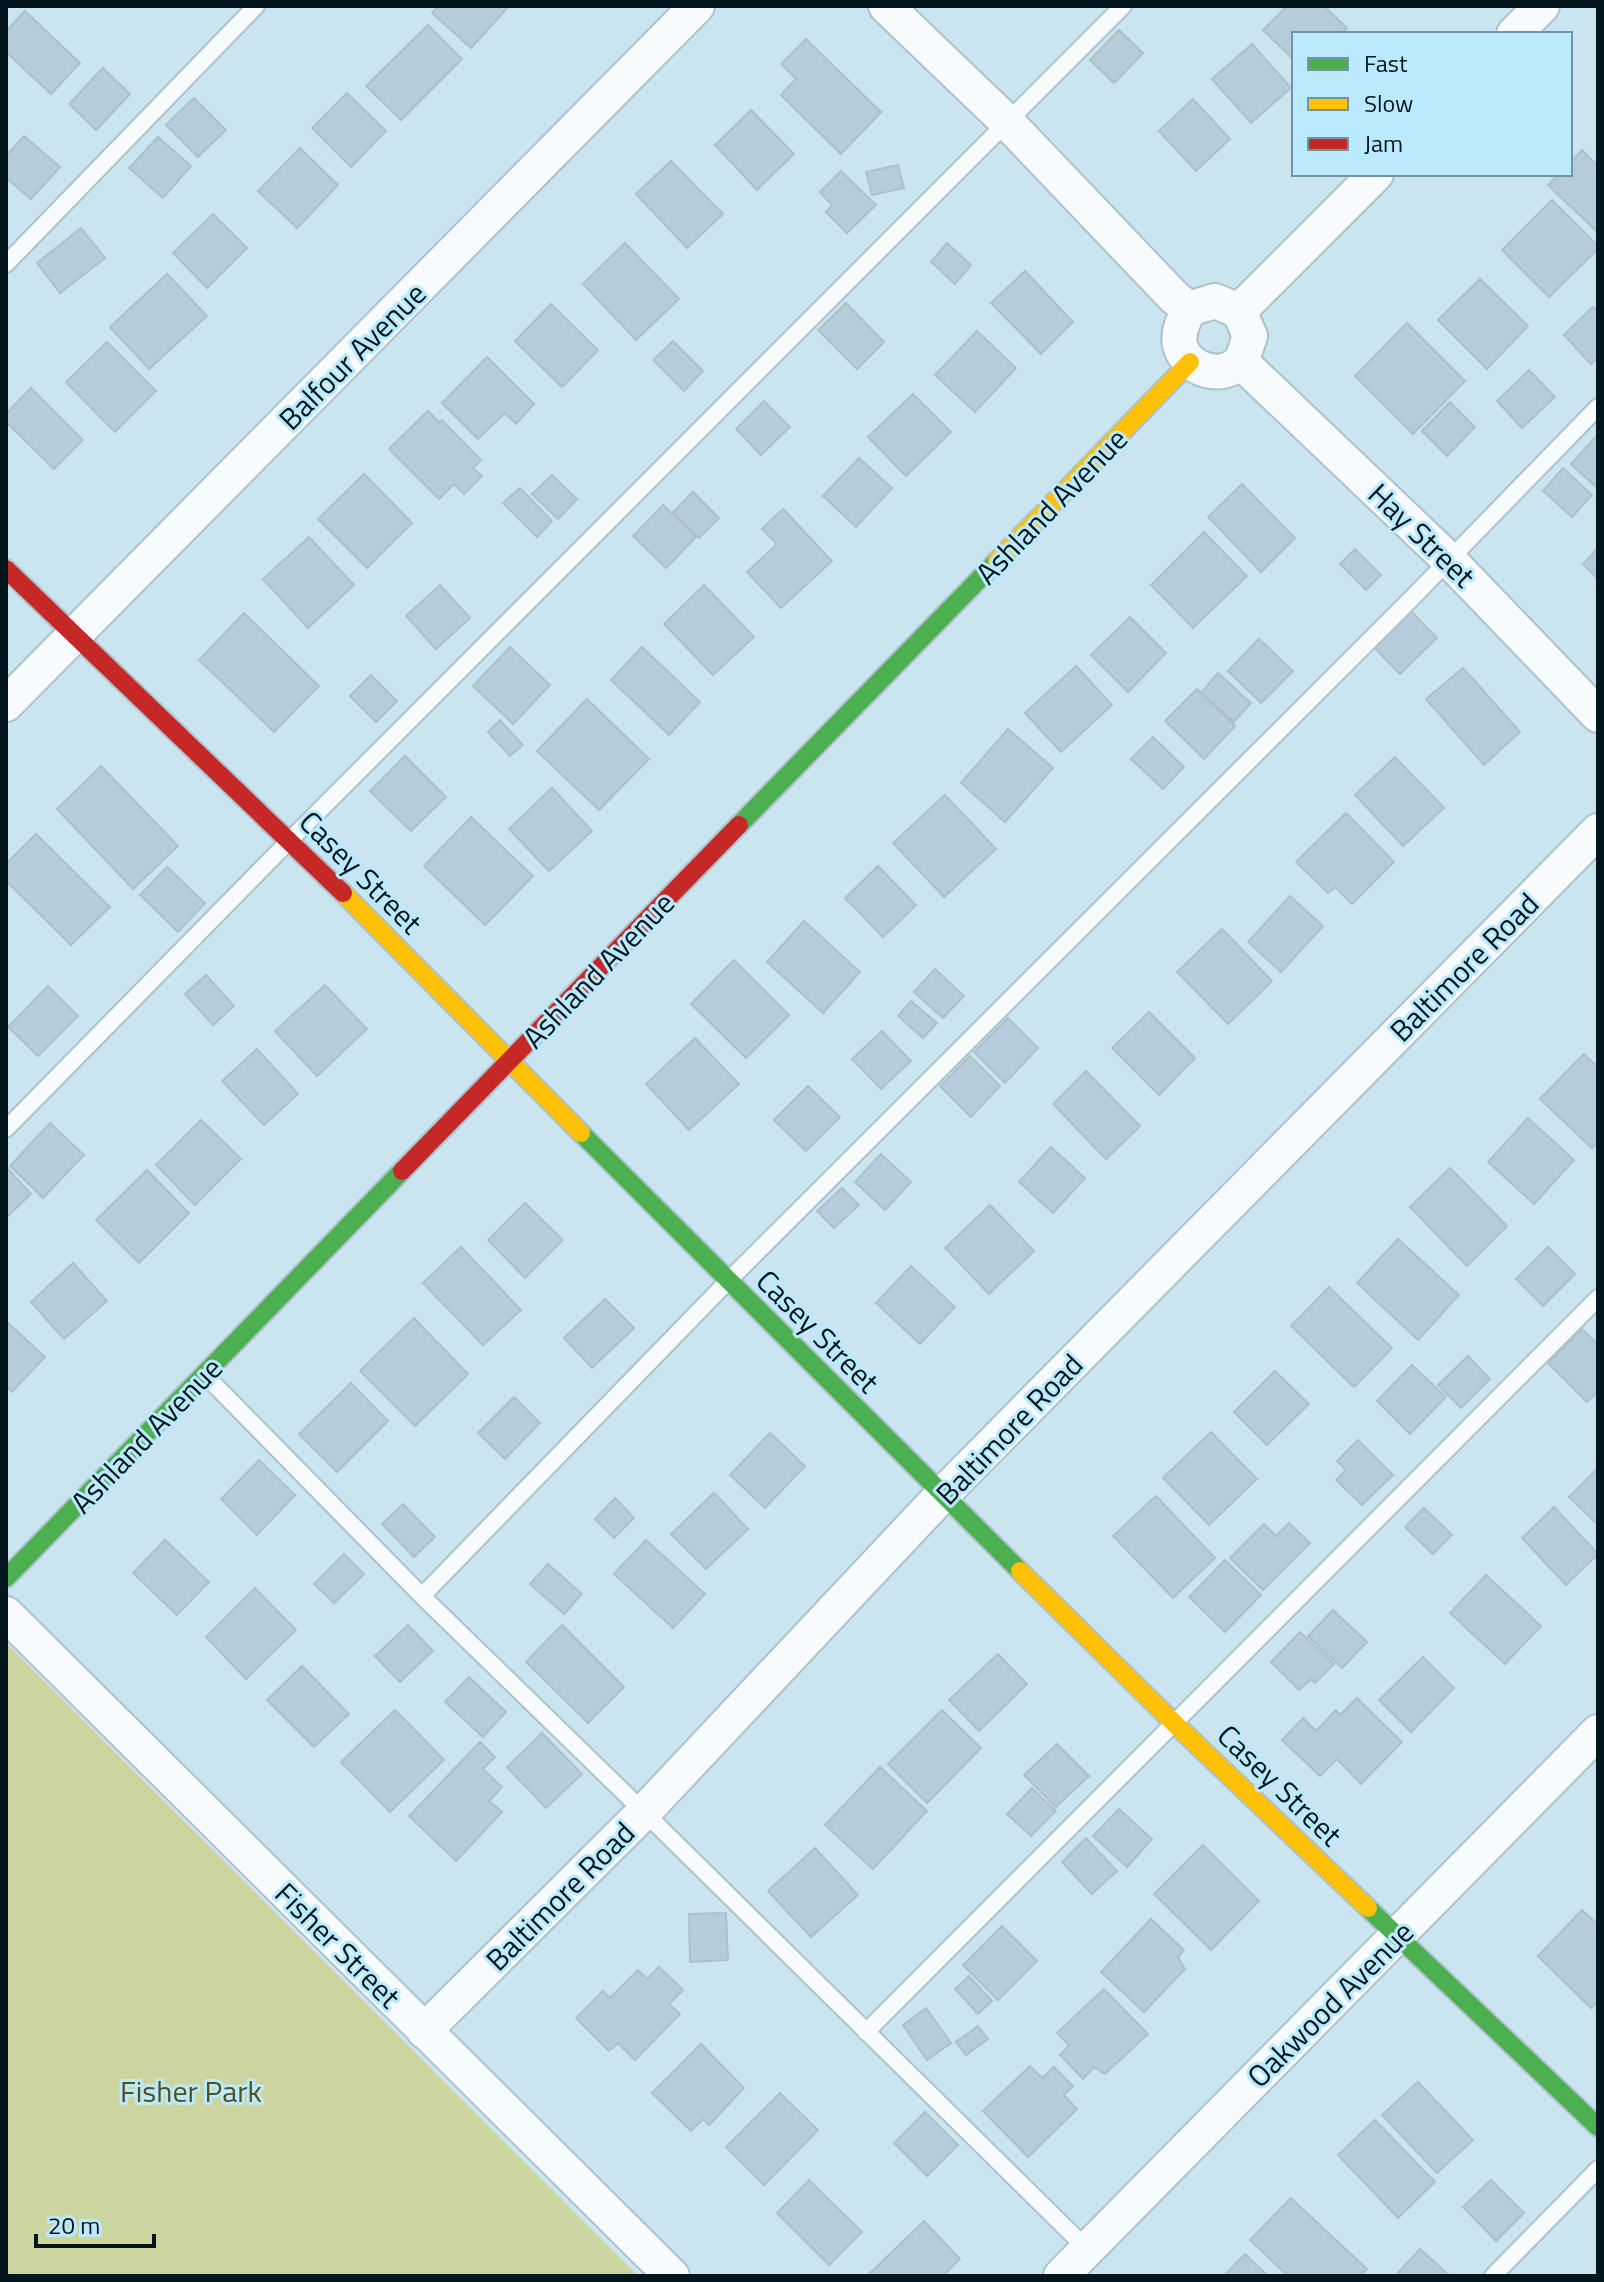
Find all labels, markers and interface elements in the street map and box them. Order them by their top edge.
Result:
legend [1292,32,1572,176]
text: Fast [1364,45,1408,81]
text: Slow [1364,85,1413,121]
text: Jam [1364,125,1403,161]
street label: Balfour Avenue [268,272,436,440]
street label: Ashland Avenue [964,417,1138,595]
street label: Hay Street [1358,472,1486,598]
street label: Casey Street [289,800,434,945]
street label: Ashland Avenue [511,881,685,1059]
street label: Baltimore Road [1379,882,1549,1052]
street label: Casey Street [746,1259,891,1404]
street label: Baltimore Road [925,1343,1093,1515]
street label: Ashland Avenue [59,1346,233,1524]
street label: Casey Street [1207,1713,1353,1857]
street label: Baltimore Road [475,1811,645,1981]
street label: Fisher Street [264,1871,412,2019]
street label: Oakwood Avenue [1236,1910,1424,2098]
park label: Fisher Park [120,2068,262,2114]
scale bar [36,2198,154,2248]
text: 20 m [48,2207,100,2243]

